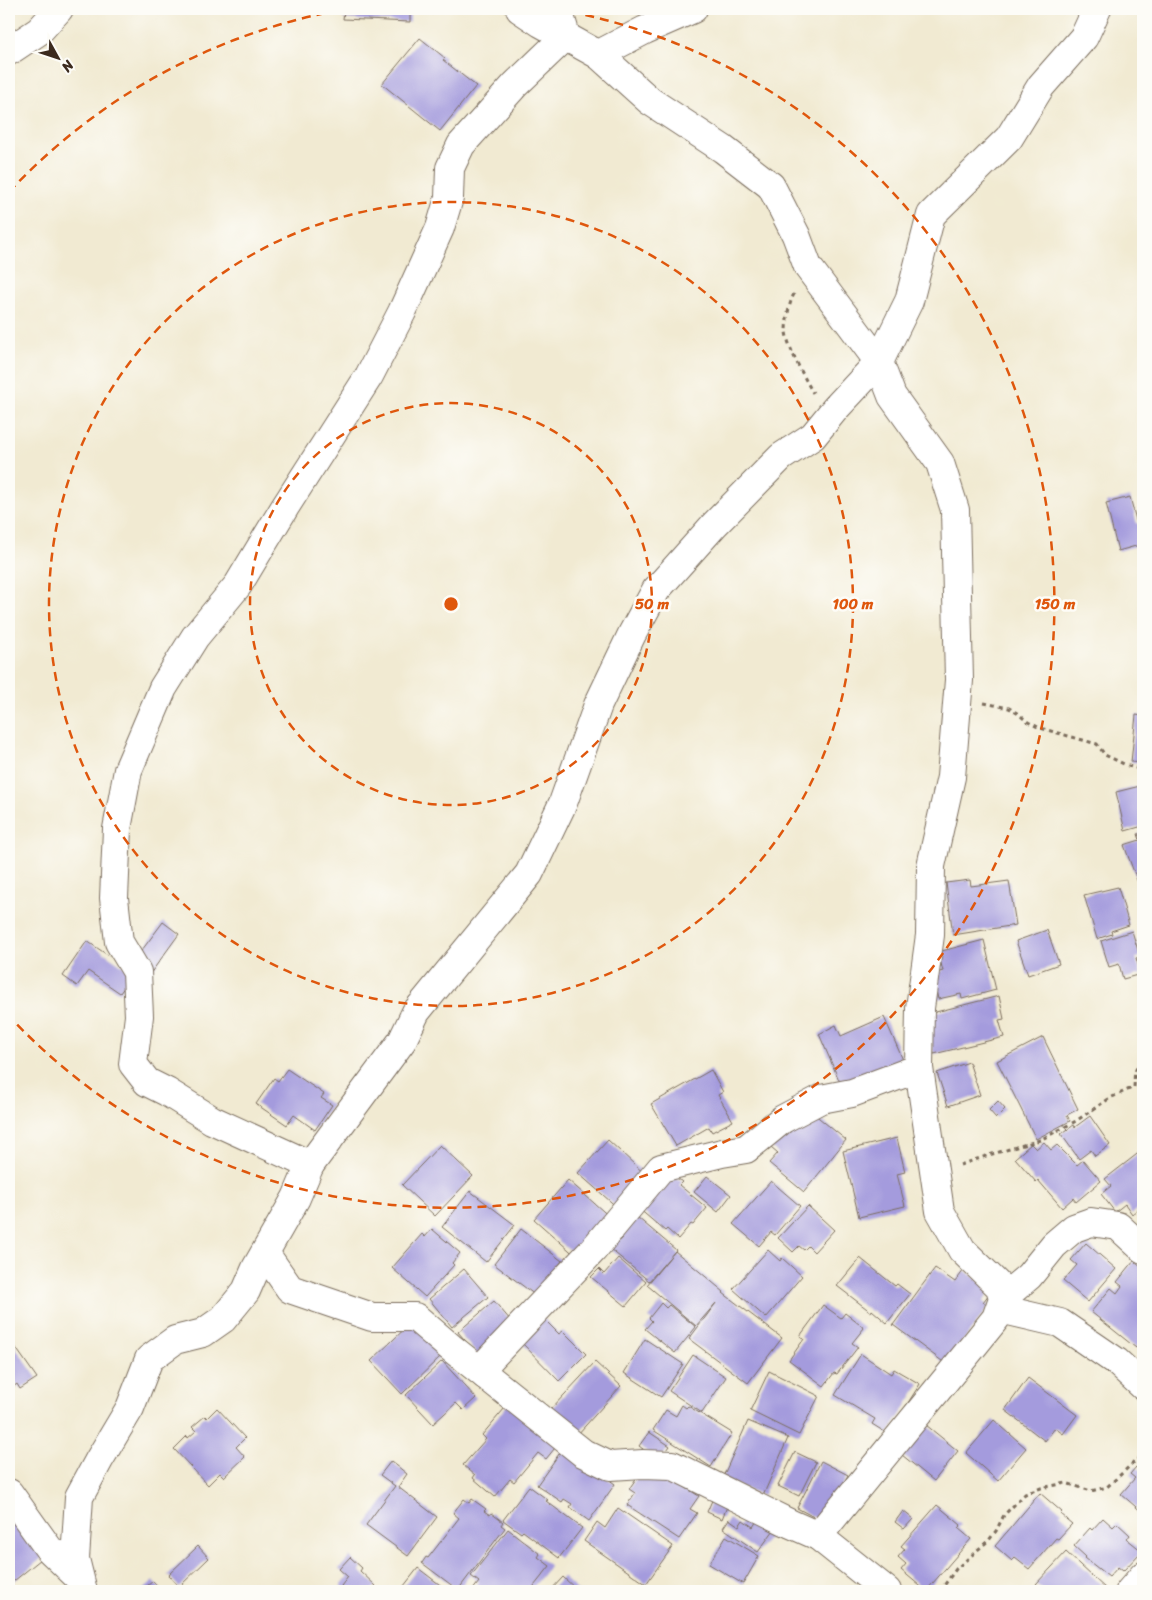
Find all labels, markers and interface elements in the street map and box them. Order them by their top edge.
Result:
north arrow [32,32,82,82]
text: N [55,54,81,78]
text: 50 m [635,591,670,617]
text: 100 m [833,591,874,617]
text: 150 m [1035,591,1076,617]
centre of rings [442,595,460,613]

